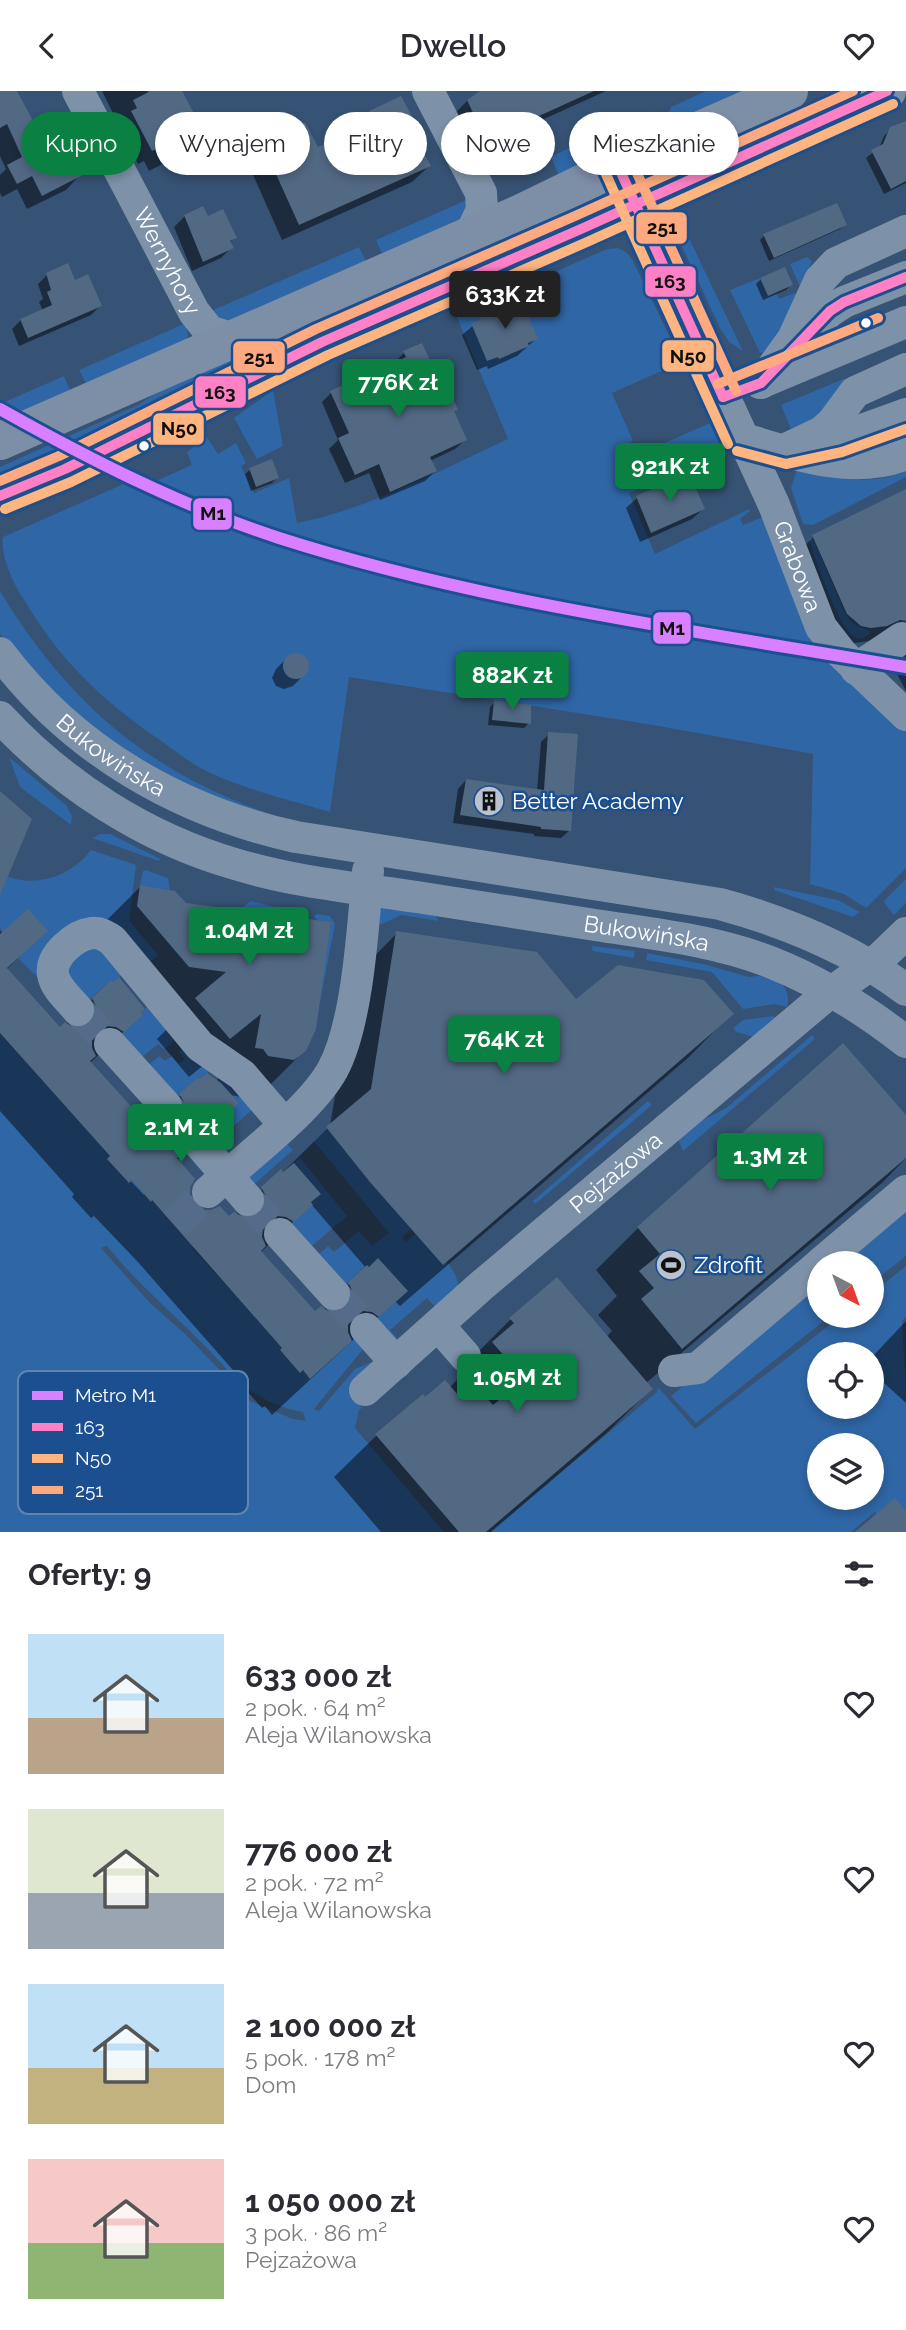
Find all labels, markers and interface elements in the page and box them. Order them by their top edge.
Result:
icon: back [28,27,66,65]
text: Dwello [400,27,506,64]
icon: heart [840,27,878,65]
chip: Kupno [21,112,141,175]
chip: Wynajem [155,112,310,175]
chip: Filtry [324,112,427,175]
chip: Nowe [441,112,555,175]
chip: Mieszkanie [569,112,739,175]
street label: Wernyhory [128,203,207,319]
line badge: 251 [635,211,688,245]
text: 251 [647,216,677,238]
line badge: 163 [644,265,697,298]
text: 163 [654,270,686,292]
pin: 633K zł [440,271,570,331]
text: 633K zł [465,280,545,307]
unlabelled marker [859,316,873,330]
line badge: N50 [661,339,715,373]
line badge: 251 [232,340,286,374]
text: N50 [670,345,706,367]
text: 251 [244,346,274,368]
pin: 776K zł [333,359,463,419]
text: 776K zł [358,368,438,395]
line badge: 163 [194,375,247,409]
text: 163 [204,381,236,403]
line badge: N50 [152,412,205,446]
text: N50 [161,417,197,439]
unlabelled marker [137,439,151,453]
pin: 921K zł [605,443,735,503]
text: 921K zł [631,452,709,479]
line badge: M1 [192,497,233,531]
text: M1 [200,502,226,524]
street label: Grabowa [768,517,828,616]
line badge: M1 [652,611,692,645]
text: M1 [659,617,685,639]
pin: 882K zł [447,653,577,712]
text: 882K zł [472,661,552,688]
street label: Bukowińska [51,708,170,801]
building icon: Better Academy [472,784,506,818]
place label: Better Academy [512,787,684,814]
pin: 1.04M zł [177,907,321,967]
street label: Bukowińska [582,909,712,956]
text: 1.04M zł [205,916,293,943]
pin: 764K zł [439,1017,569,1076]
text: 764K zł [464,1025,544,1052]
pin: 2.1M zł [116,1105,246,1164]
text: 2.1M zł [144,1113,218,1140]
street label: Pejzażowa [564,1126,667,1219]
pin: 1.3M zł [705,1133,835,1193]
text: 1.3M zł [733,1142,807,1169]
sports icon: Zdrofit [654,1248,688,1282]
place label: Zdrofit [694,1251,763,1278]
north arrow [807,1251,884,1328]
map controls [807,1251,884,1510]
button: locate [807,1342,884,1419]
pin: 1.05M zł [445,1355,589,1414]
text: 1.05M zł [473,1363,561,1390]
legend [18,1371,248,1514]
text: Metro M1 [75,1384,156,1406]
text: 163 [75,1416,105,1438]
button: layers [807,1433,884,1510]
text: N50 [75,1447,112,1469]
text: 251 [75,1479,103,1501]
icon: filters [840,1555,878,1593]
text: Oferty: 9 [28,1557,151,1592]
text: 633 000 zł [245,1659,391,1694]
icon: home [84,1662,168,1746]
icon: heart [840,1685,878,1723]
text: 2 pok. · 64 m² [245,1694,386,1721]
text: Aleja Wilanowska [245,1721,432,1748]
text: 776 000 zł [245,1834,392,1869]
icon: home [84,1837,168,1921]
icon: heart [840,1860,878,1898]
text: 2 pok. · 72 m² [245,1869,384,1896]
text: Aleja Wilanowska [245,1896,432,1923]
text: 2 100 000 zł [245,2009,416,2044]
icon: home [84,2012,168,2096]
icon: heart [840,2035,878,2073]
text: 5 pok. · 178 m² [245,2044,395,2071]
text: Dom [245,2071,296,2098]
text: 1 050 000 zł [245,2184,415,2219]
icon: home [84,2187,168,2271]
icon: heart [840,2210,878,2248]
text: 3 pok. · 86 m² [245,2219,387,2246]
text: Pejzażowa [245,2246,357,2273]

